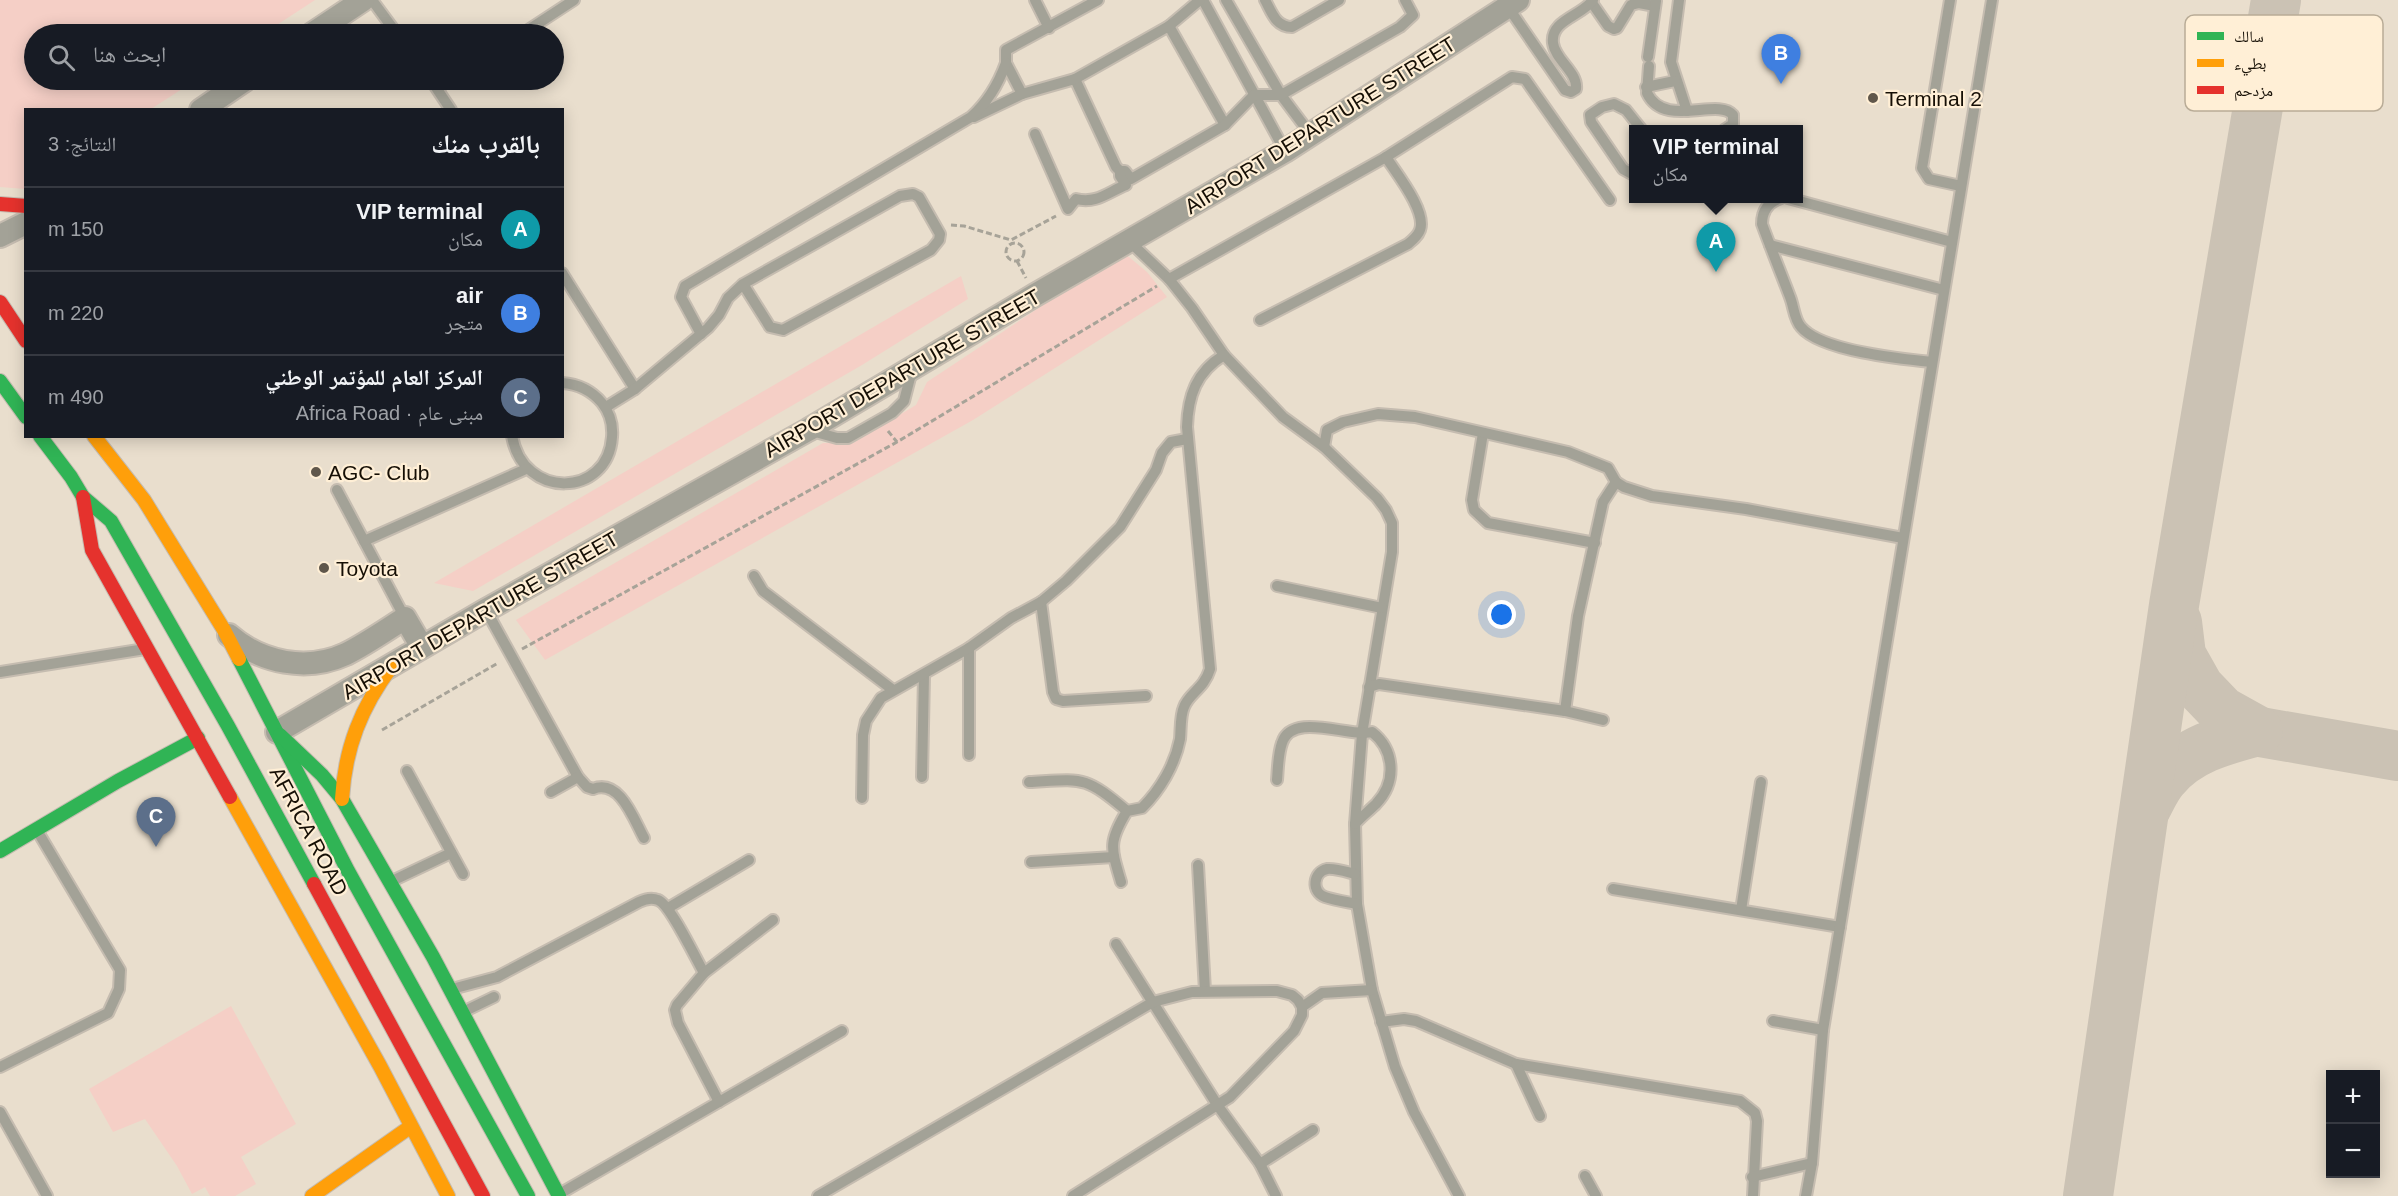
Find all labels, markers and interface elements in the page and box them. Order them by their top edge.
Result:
legend [2185,15,2383,111]
search box [24,24,564,90]
text: سالك [2234,28,2264,45]
street label: AIRPORT DEPARTURE STREET [1180,32,1460,218]
pin: B [1762,34,1800,84]
icon: search [45,41,78,74]
text: ابحث هنا [93,42,166,67]
text: بطيء [2234,55,2266,76]
text: مزدحم [2234,82,2273,101]
place label: Terminal 2 [1885,87,1982,110]
marker: Terminal 2 [1866,91,1880,105]
popup [1629,125,1803,203]
text: بالقرب منك [431,129,540,159]
text: النتائج: 3 [48,133,116,155]
text: VIP terminal [1653,134,1779,159]
text: مكان [1653,163,1688,185]
text: VIP terminal [356,199,483,224]
text: 150 m [48,218,104,240]
text: A [513,218,528,240]
pin: A [1696,222,1736,272]
text: مكان [448,228,483,250]
text: air [456,283,483,308]
street label: AIRPORT DEPARTURE STREET [760,284,1044,462]
text: 220 m [48,302,104,324]
text: B [513,302,528,324]
text: متجر [445,312,483,334]
text: المركز العام للمؤتمر الوطني [265,365,483,390]
text: 490 m [48,386,104,408]
text: C [513,386,528,408]
text: مبنى عام · Africa Road [296,402,483,424]
place label: AGC- Club [328,461,430,484]
marker: AGC- Club [309,465,323,479]
street label: AIRPORT DEPARTURE STREET [338,526,622,704]
place label: Toyota [336,557,398,580]
marker: Toyota [317,561,331,575]
your location [1487,600,1516,629]
street label: AFRICA ROAD [265,763,353,899]
pin: C [136,798,176,847]
map controls [2326,1070,2380,1178]
button: + [2326,1070,2380,1124]
button: − [2326,1124,2380,1178]

